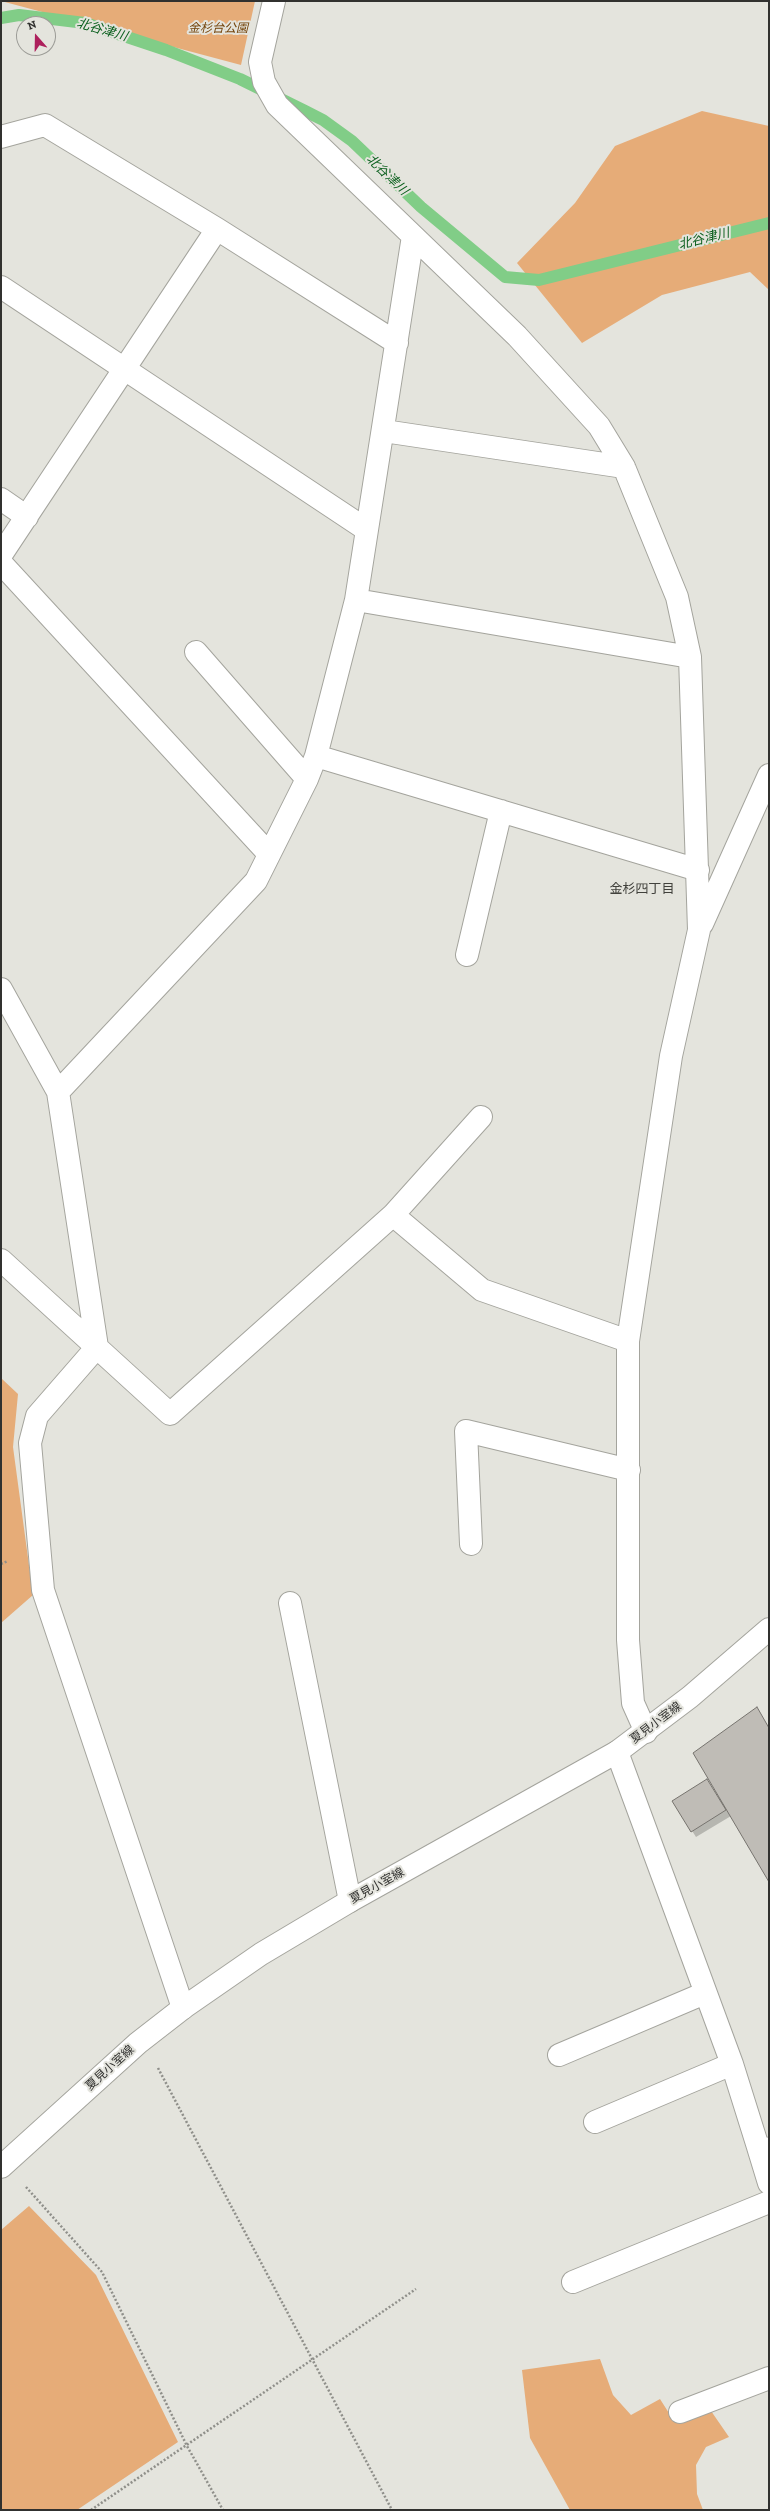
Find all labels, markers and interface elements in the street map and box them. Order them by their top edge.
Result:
water label: 北谷津川 [75,15,129,45]
north arrow [16,16,56,56]
text: N [26,18,38,33]
park label: 金杉台公園 [188,22,248,36]
water label: 北谷津川 [363,151,411,199]
water label: 北谷津川 [677,225,731,253]
district label: 金杉四丁目 [610,881,674,897]
street label: 夏見小室線 [628,1699,684,1747]
street label: 夏見小室線 [347,1865,407,1907]
street label: 夏見小室線 [83,2043,137,2093]

